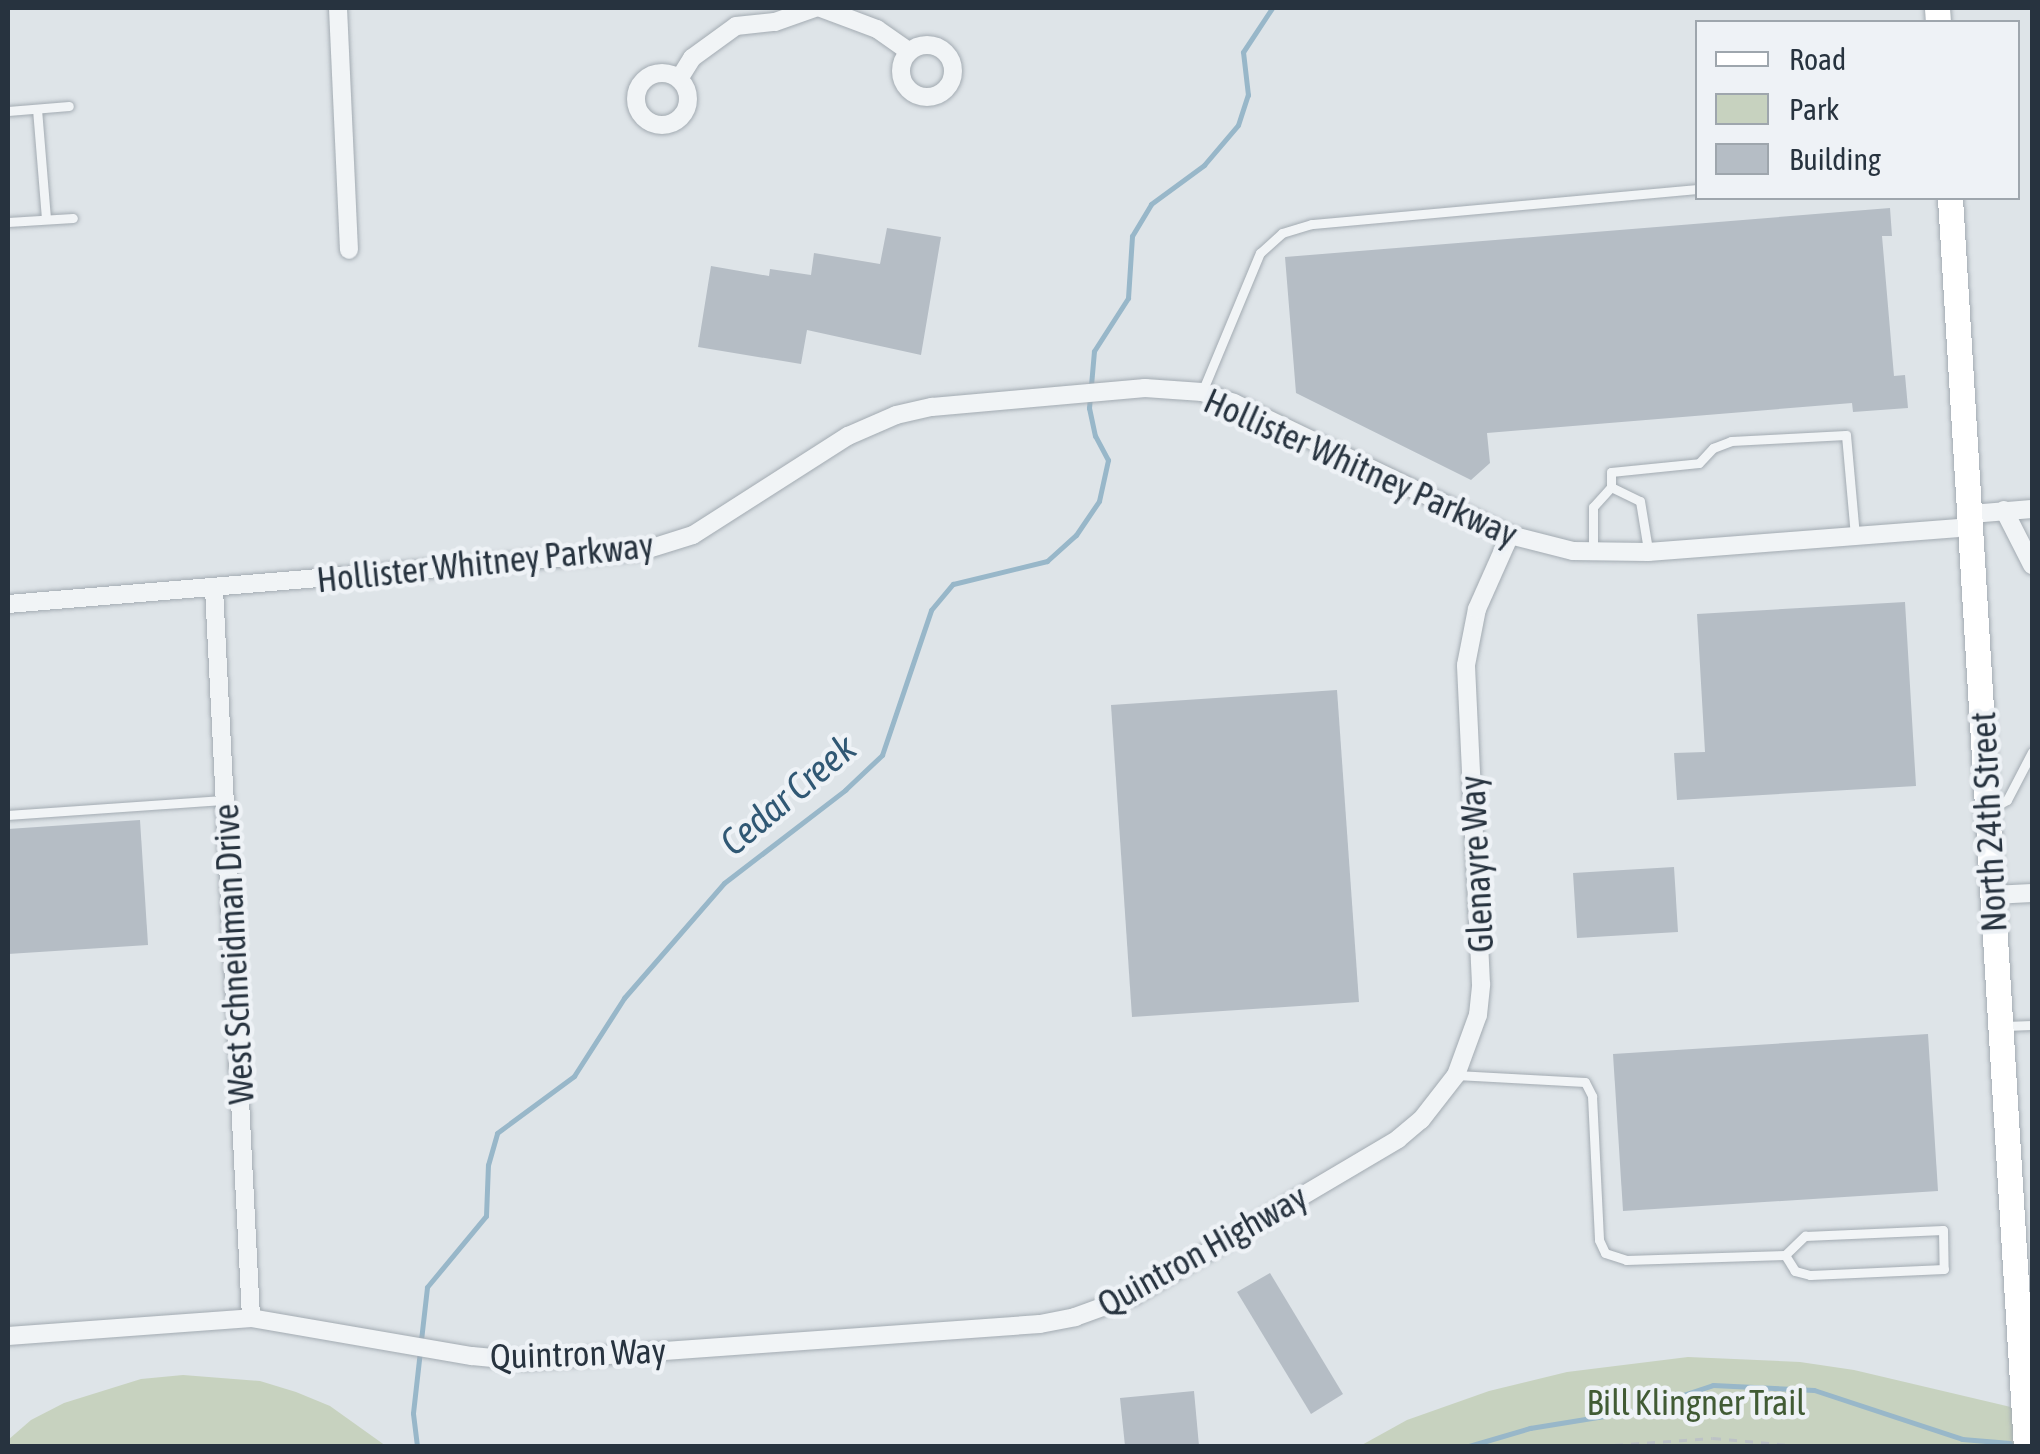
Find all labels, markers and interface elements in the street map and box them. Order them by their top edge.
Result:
legend [1695,20,2020,200]
text: Road [1789,42,1846,76]
text: Park [1789,92,1839,126]
text: Building [1789,142,1881,176]
street label: Hollister Whitney Parkway [1198,379,1524,555]
street label: Hollister Whitney Parkway [315,523,655,601]
street label: North 24th Street [1961,711,2015,933]
water label: Cedar Creek [711,725,865,865]
street label: Glenayre Way [1450,774,1502,954]
street label: West Schneidman Drive [204,803,262,1105]
street label: Quintron Highway [1090,1175,1314,1325]
street label: Quintron Way [489,1329,667,1377]
park label: Bill Klingner Trail [1587,1381,1805,1423]

